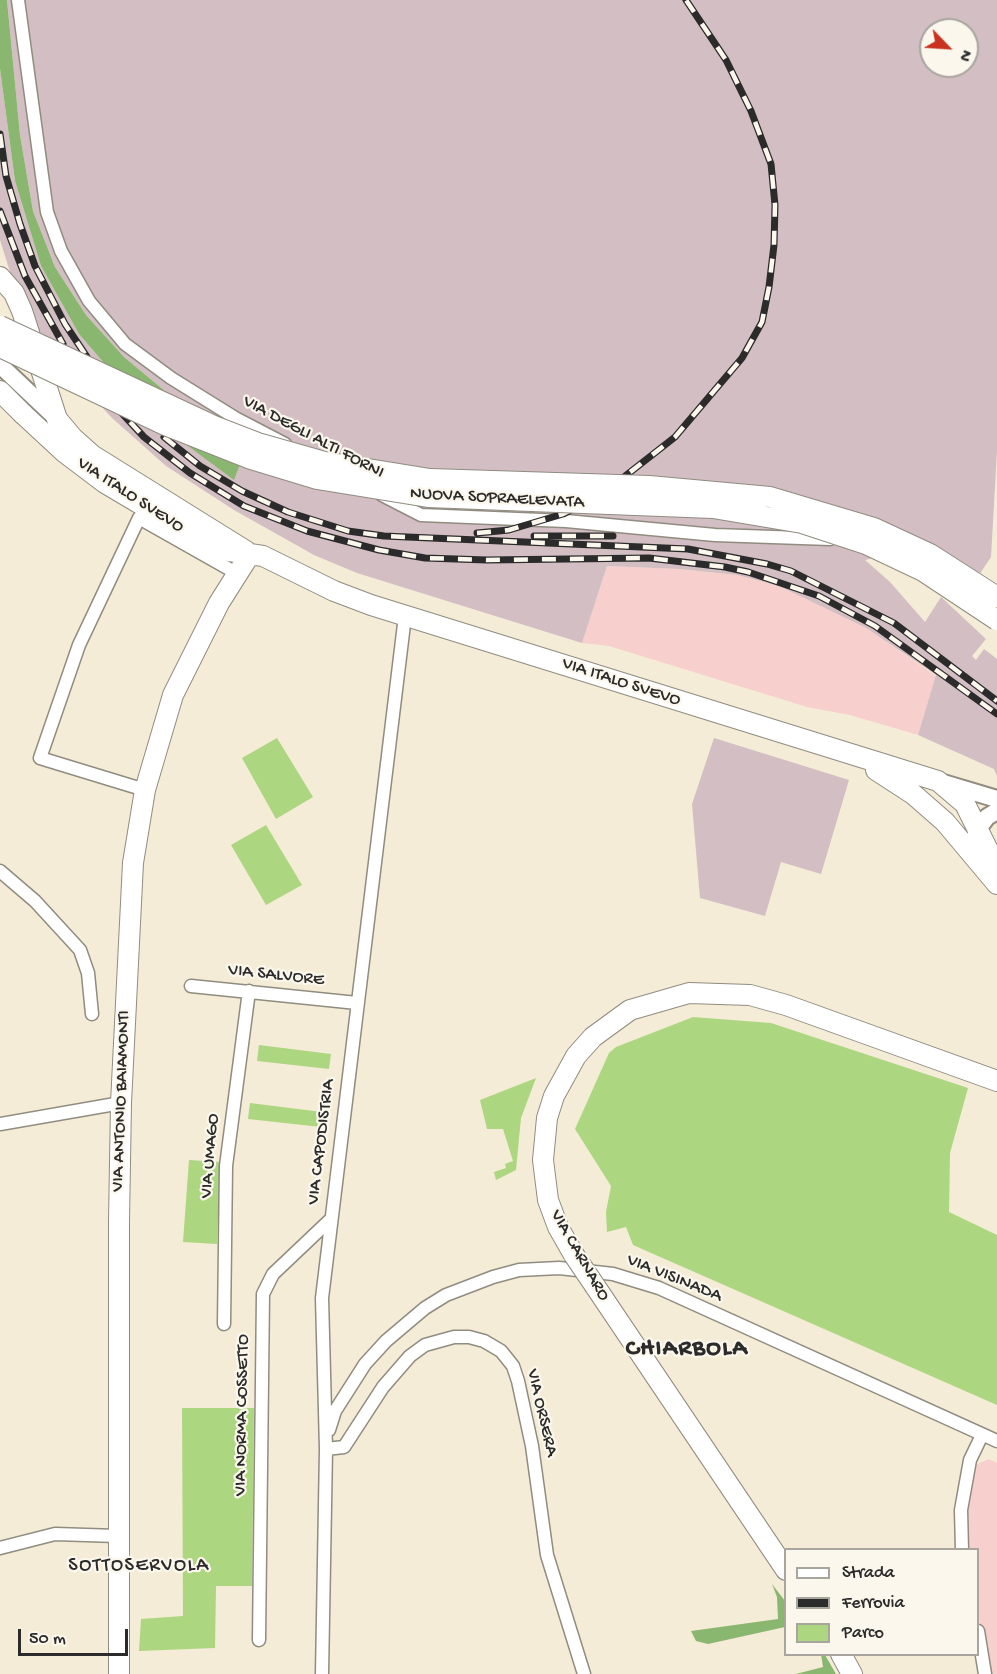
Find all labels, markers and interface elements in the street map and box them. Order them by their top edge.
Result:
north arrow [919,18,979,78]
text: N [953,46,975,64]
street label: VIA DEGLI ALTI FORNI [239,392,387,484]
street label: VIA ITALO SVEVO [72,453,188,539]
street label: NUOVA SOPRAELEVATA [409,484,585,514]
street label: VIA ITALO SVEVO [559,654,683,712]
street label: VIA SALVORE [227,960,325,992]
street label: VIA ANTONIO BAIAMONTI [108,1010,136,1192]
street label: VIA CAPODISTRIA [304,1078,340,1206]
street label: VIA UMAGO [197,1113,225,1199]
street label: VIA CARNARO [544,1207,614,1305]
street label: VIA VISINADA [623,1250,725,1308]
street label: VIA NORMA COSSETTO [231,1334,255,1496]
district label: CHIARBOLA [626,1336,748,1364]
street label: VIA ORSERA [520,1367,562,1459]
legend [784,1548,979,1656]
district label: SOTTOSERVOLA [68,1555,210,1579]
text: Strada [842,1563,895,1584]
text: Ferrovia [842,1593,904,1614]
scale bar [21,1617,130,1655]
text: Parco [842,1623,884,1644]
text: 50 m [29,1629,66,1650]

